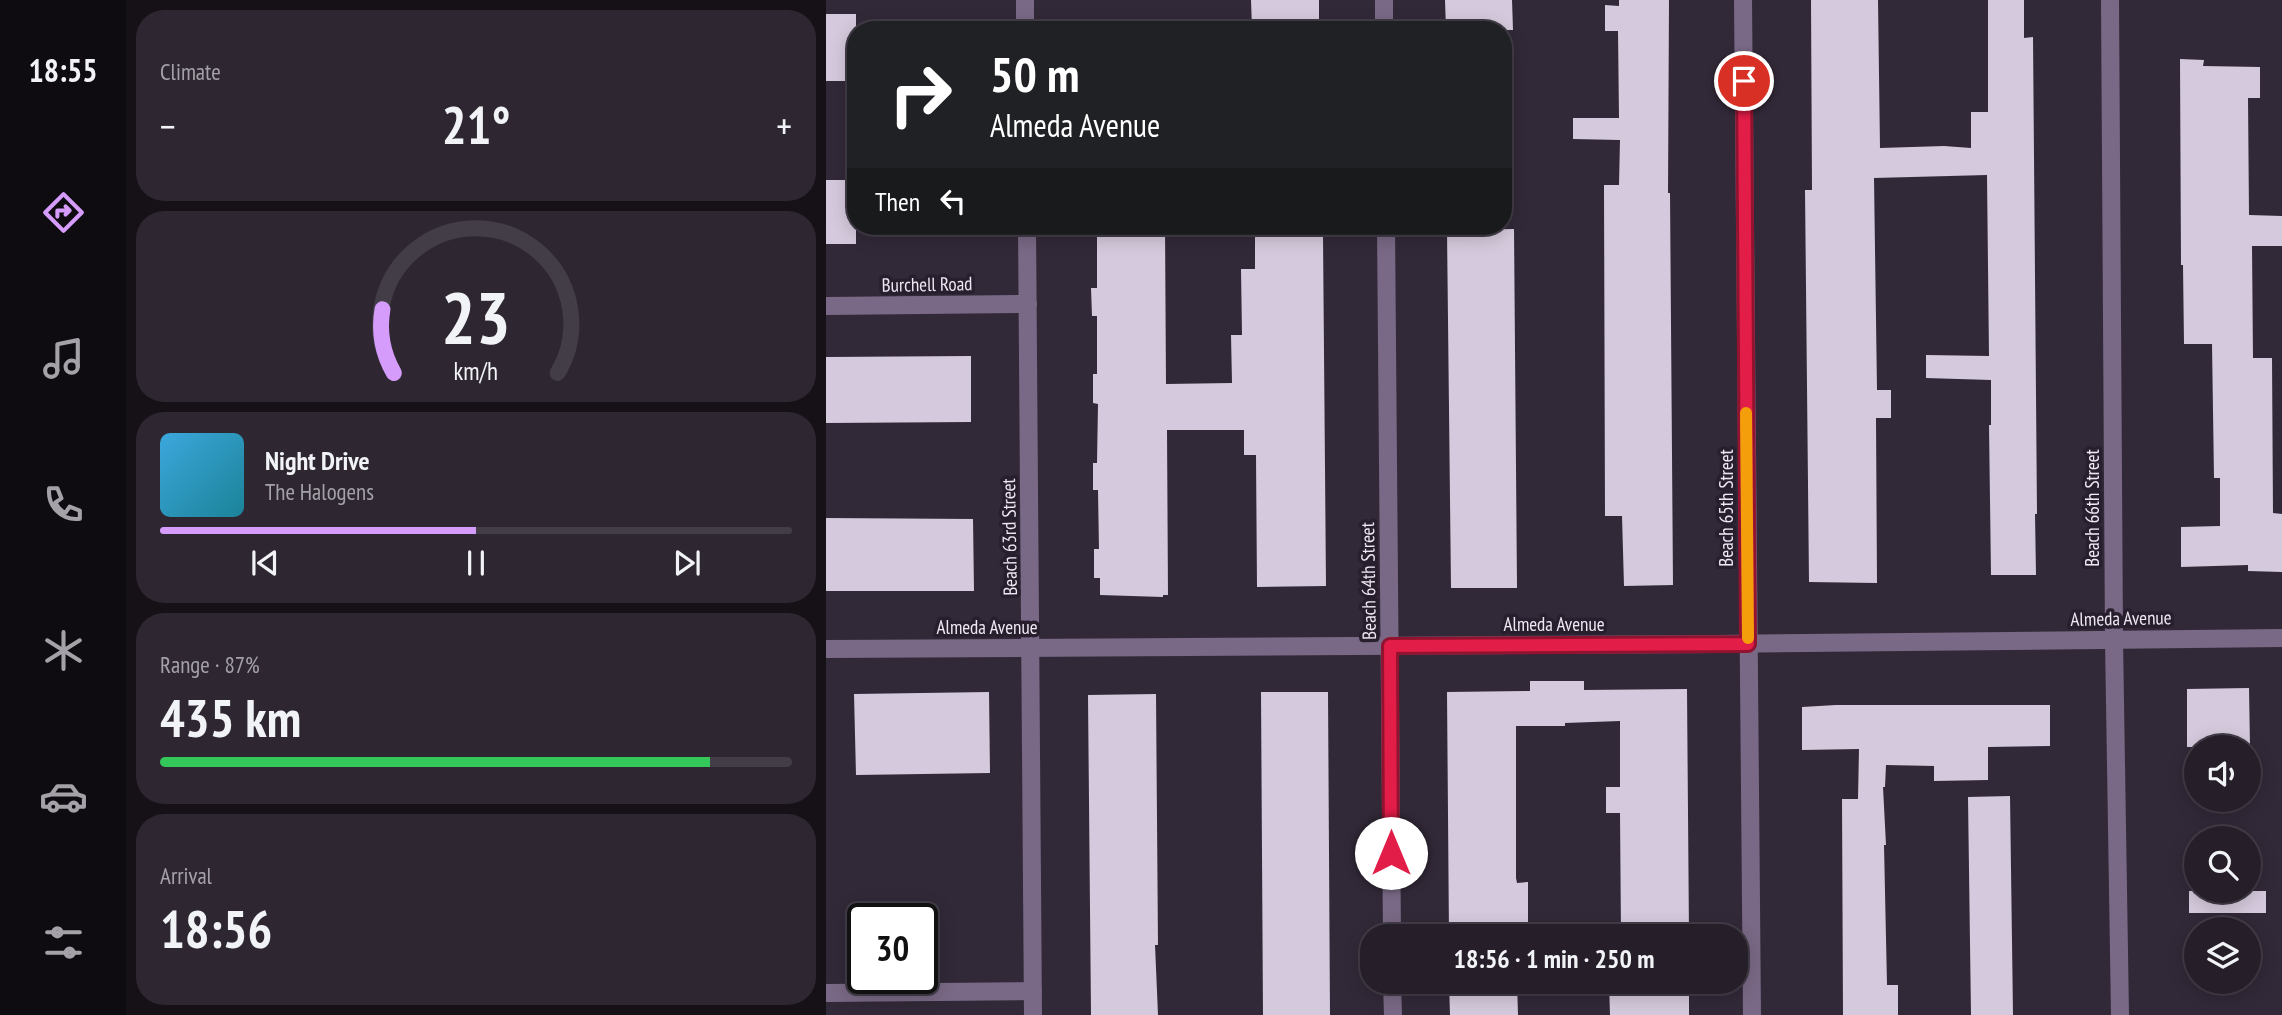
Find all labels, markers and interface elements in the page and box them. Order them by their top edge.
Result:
text: 50 m [990,42,1079,106]
text: 18:55 [28,49,98,91]
icon: right [875,49,966,140]
pin [1714,51,1774,111]
text: Climate [160,57,221,86]
icon: arrive [1725,62,1763,100]
text: 21° [442,91,510,158]
text: − [160,101,176,150]
text: + [776,101,792,150]
text: Almeda Avenue [990,104,1160,146]
icon: left [934,182,972,220]
text: Then [875,185,920,218]
icon: directions [39,188,88,237]
text: 23 [441,269,511,363]
street label: Burchell Road [881,271,973,297]
icon: music [39,334,88,383]
text: km/h [454,354,498,386]
text: Night Drive [265,444,370,477]
street label: Beach 65th Street [1714,448,1738,567]
street label: Beach 66th Street [2080,448,2104,567]
text: The Halogens [265,477,374,506]
street label: Beach 63rd Street [996,477,1022,596]
icon: phone [39,480,88,529]
street label: Beach 64th Street [1355,521,1381,640]
icon: previous [246,544,284,582]
icon: pause [457,544,495,582]
icon: next [668,544,706,582]
street label: Almeda Avenue [2070,605,2172,631]
street label: Almeda Avenue [1503,612,1605,636]
street label: Almeda Avenue [936,615,1038,639]
icon: climate [39,626,88,675]
text: Range · 87% [160,650,260,679]
text: 435 km [160,684,301,751]
map controls [2184,735,2261,994]
button: sound [2184,735,2261,812]
icon: car [39,772,88,821]
position arrow [1354,816,1428,890]
button: search [2184,826,2261,903]
text: Arrival [160,861,212,890]
text: 18:56 [160,895,272,962]
speed limit sign: 30 [847,903,938,994]
button: layers [2184,917,2261,994]
icon: filters [39,918,88,967]
text: 18:56 · 1 min · 250 m [1454,942,1654,975]

